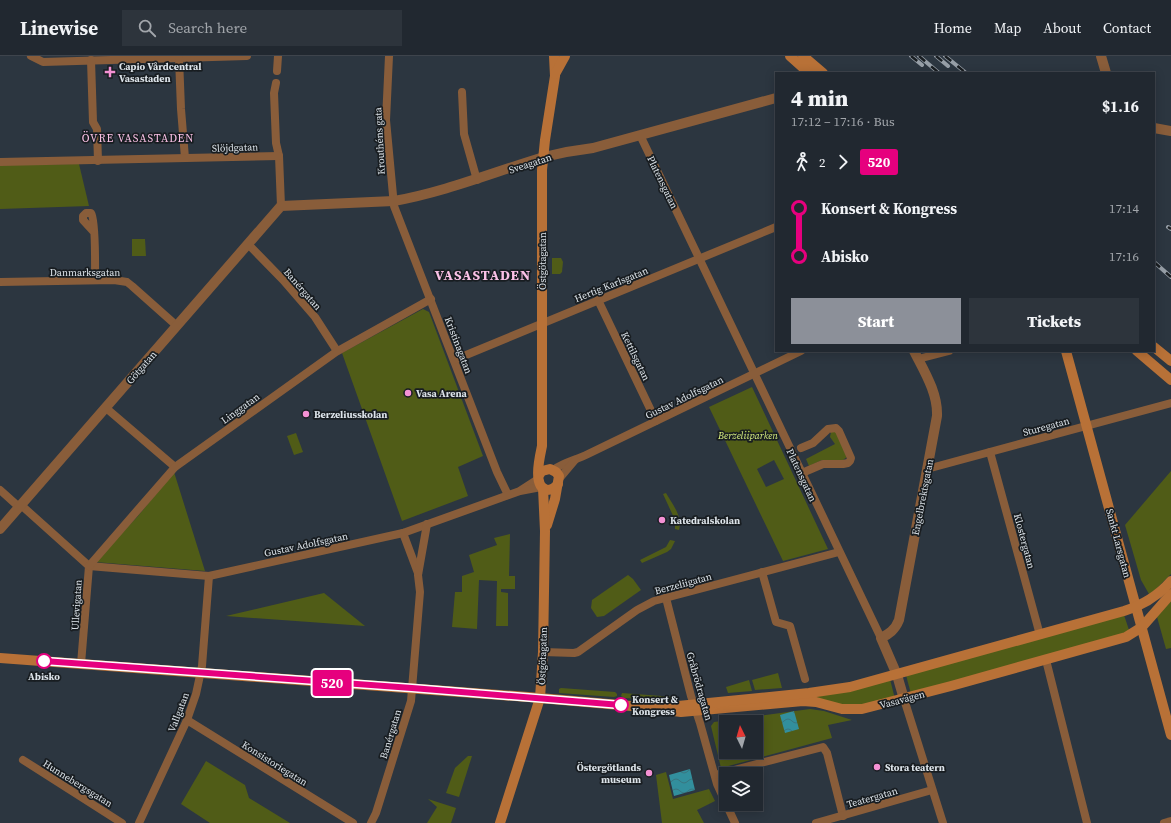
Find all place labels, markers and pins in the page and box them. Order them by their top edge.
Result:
place label: Capio Vårdcentral Vasastaden [119,60,202,85]
marker: Capio Vårdcentral Vasastaden [104,66,116,78]
place label: Vasa Arena [416,387,468,400]
marker: Vasa Arena [403,388,413,398]
place label: Berzeliusskolan [314,408,388,421]
marker: Berzeliusskolan [301,409,311,419]
place label: Katedralskolan [670,514,740,527]
marker: Katedralskolan [657,515,667,525]
marker: Abisko [36,653,52,669]
place label: Abisko [28,670,60,683]
place label: Konsert & Kongress [632,693,678,718]
marker: Konsert & Kongress [613,697,629,713]
place label: Östergötlands museum [577,761,641,786]
place label: Stora teatern [885,761,945,774]
marker: Stora teatern [872,762,882,772]
marker: Östergötlands museum [644,768,654,778]

